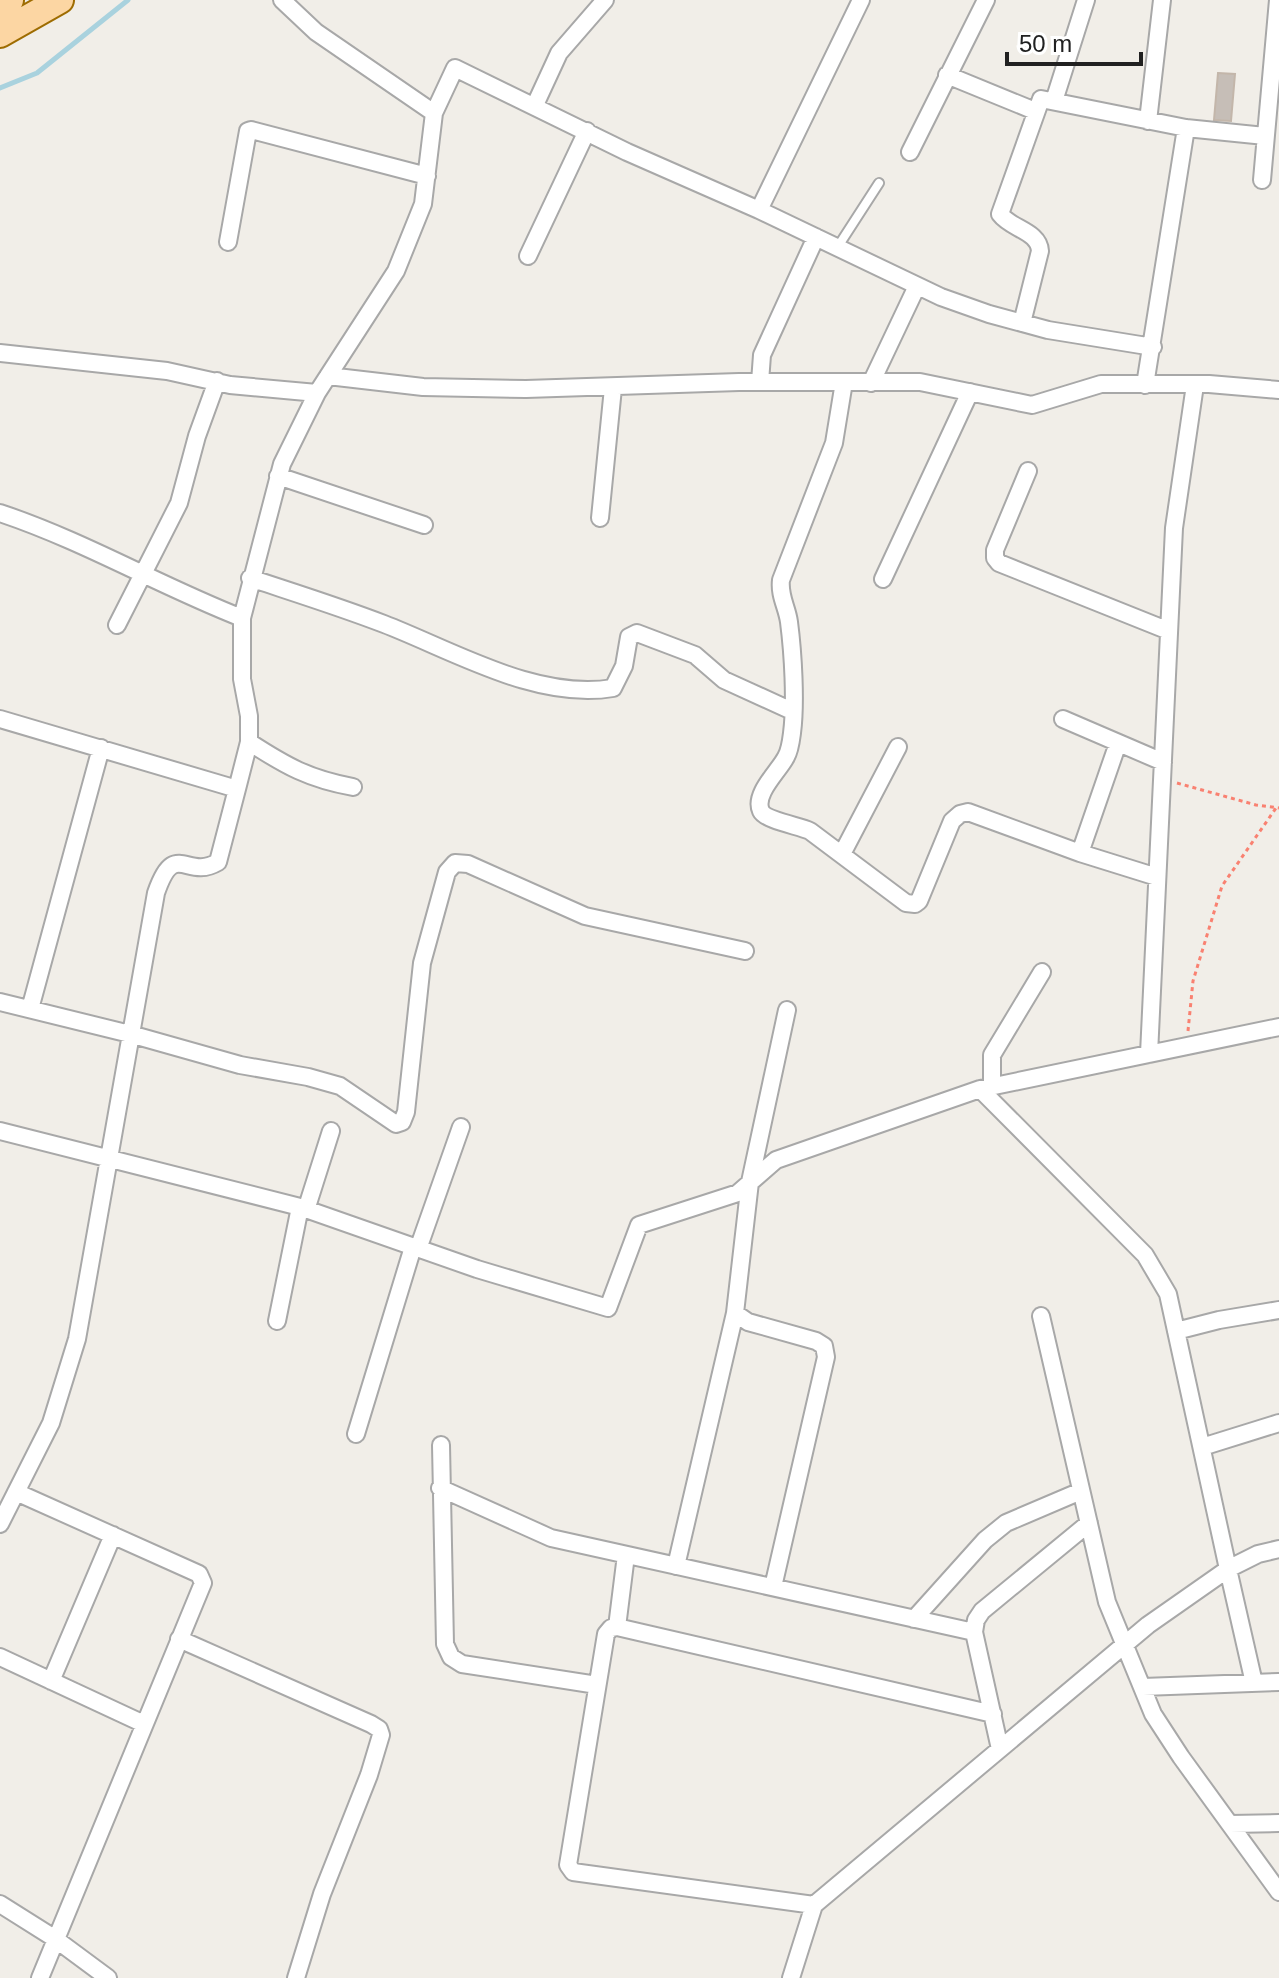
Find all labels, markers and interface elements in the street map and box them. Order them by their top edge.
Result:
scale bar [1007,16,1141,66]
text: 50 m [1019,30,1072,57]

